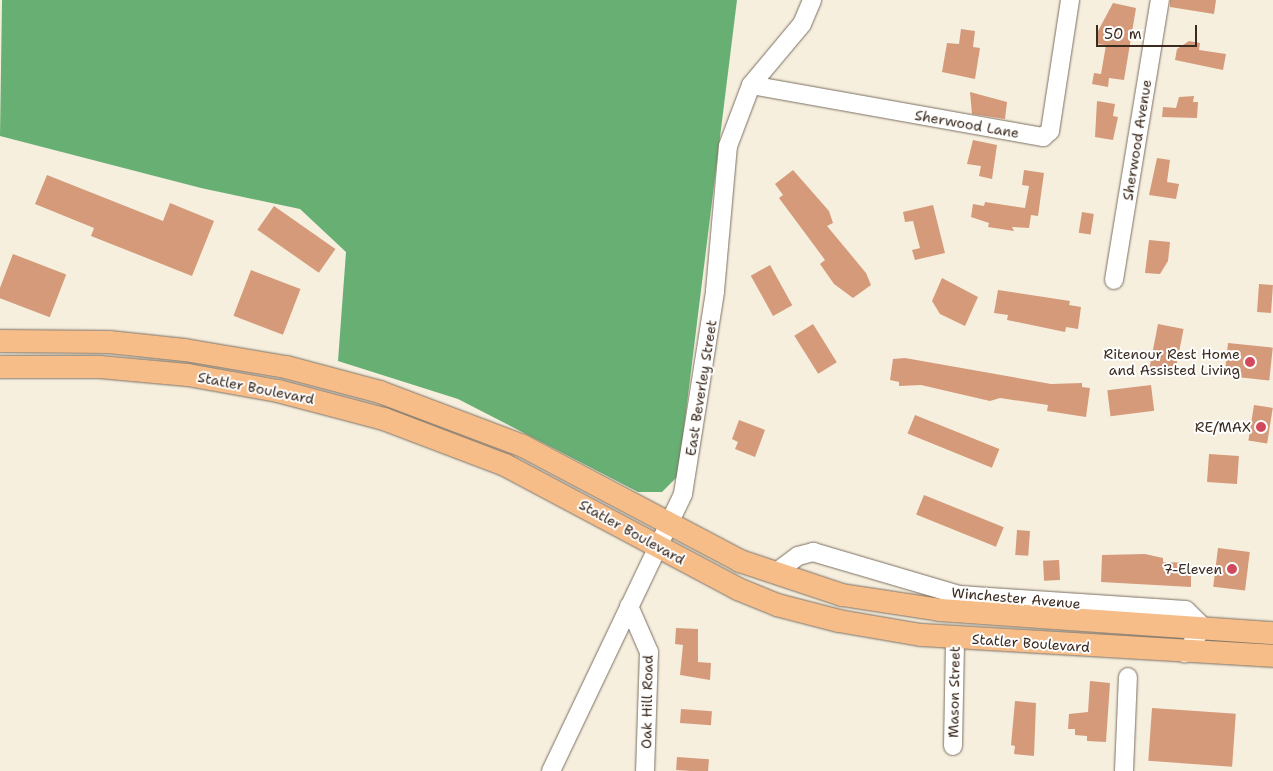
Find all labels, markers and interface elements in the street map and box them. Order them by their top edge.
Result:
scale bar [1098,15,1199,47]
text: 50 m [1104,24,1142,44]
street label: Sherwood Avenue [1119,78,1155,202]
street label: Sherwood Lane [913,107,1021,141]
street label: East Beverley Street [682,319,720,457]
place label: Ritenour Rest Home and Assisted Living [1104,346,1240,378]
marker: Ritenour Rest Home and Assisted Living [1244,356,1256,368]
street label: Statler Boulevard [196,368,316,408]
place label: RE/MAX [1195,419,1251,435]
marker: RE/MAX [1255,421,1267,433]
street label: Statler Boulevard [576,496,688,568]
place label: 7-Eleven [1163,561,1222,577]
marker: 7-Eleven [1226,563,1238,575]
street label: Winchester Avenue [951,584,1081,612]
street label: Statler Boulevard [971,630,1091,656]
street label: Mason Street [945,646,963,738]
street label: Oak Hill Road [638,655,656,749]

